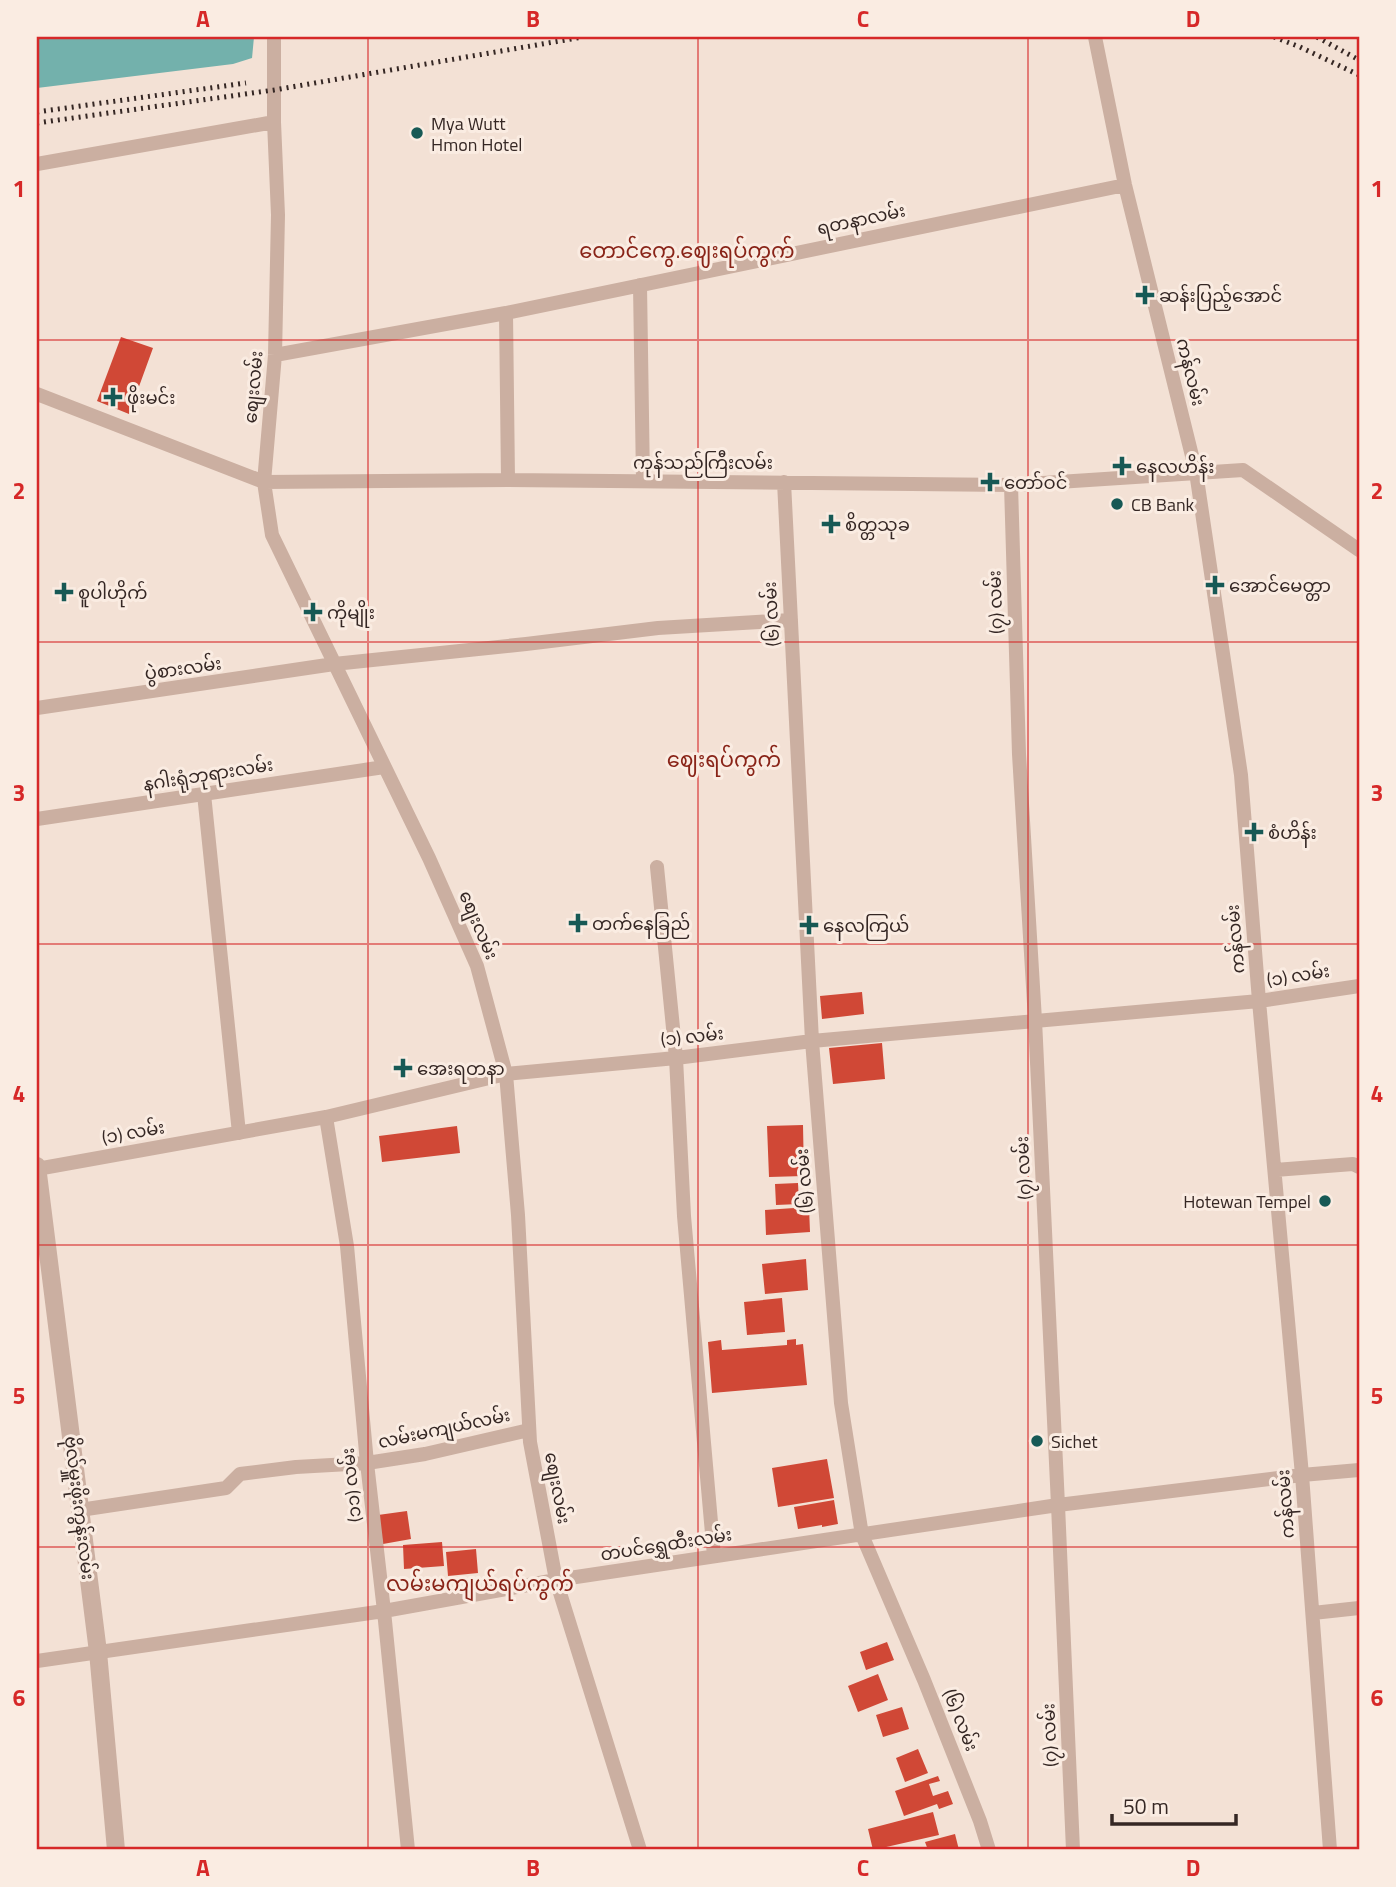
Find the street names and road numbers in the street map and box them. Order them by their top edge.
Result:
street label: ရတနာလမ်း [814,196,908,243]
street label: ကန်လမ်း [1168,335,1212,409]
street label: စျေးလမ်း [236,350,272,425]
street label: ကုန်သည်ကြီးလမ်း [633,449,773,478]
street label: (၇) လမ်း [980,570,1012,634]
street label: (၆) လမ်း [756,581,786,647]
street label: ပွဲစားလမ်း [143,649,223,689]
street label: နဂါးရုံဘုရားလမ်း [141,750,275,800]
street label: စျေးလမ်း [451,886,506,965]
street label: ကန်လမ်း [1219,903,1253,975]
street label: (၁) လမ်း [1265,957,1331,993]
street label: (၁) လမ်း [659,1019,725,1053]
street label: (၁) လမ်း [99,1113,167,1151]
street label: (၇) လမ်း [1008,1135,1040,1201]
street label: (၆) လမ်း [788,1147,820,1215]
street label: လမ်းမကျယ်လမ်း [375,1401,513,1457]
street label: ဗိုလ်မှူးဖိုးကွန်းလမ်း [56,1435,102,1582]
street label: (၁၁) လမ်း [334,1447,368,1523]
street label: စျေးလမ်း [536,1450,578,1527]
street label: ကန်လမ်း [1269,1468,1303,1539]
street label: တပင်ရွှေထီးလမ်း [598,1520,734,1570]
street label: (၆) လမ်း [936,1685,986,1755]
street label: (၇) လမ်း [1034,1703,1066,1767]

